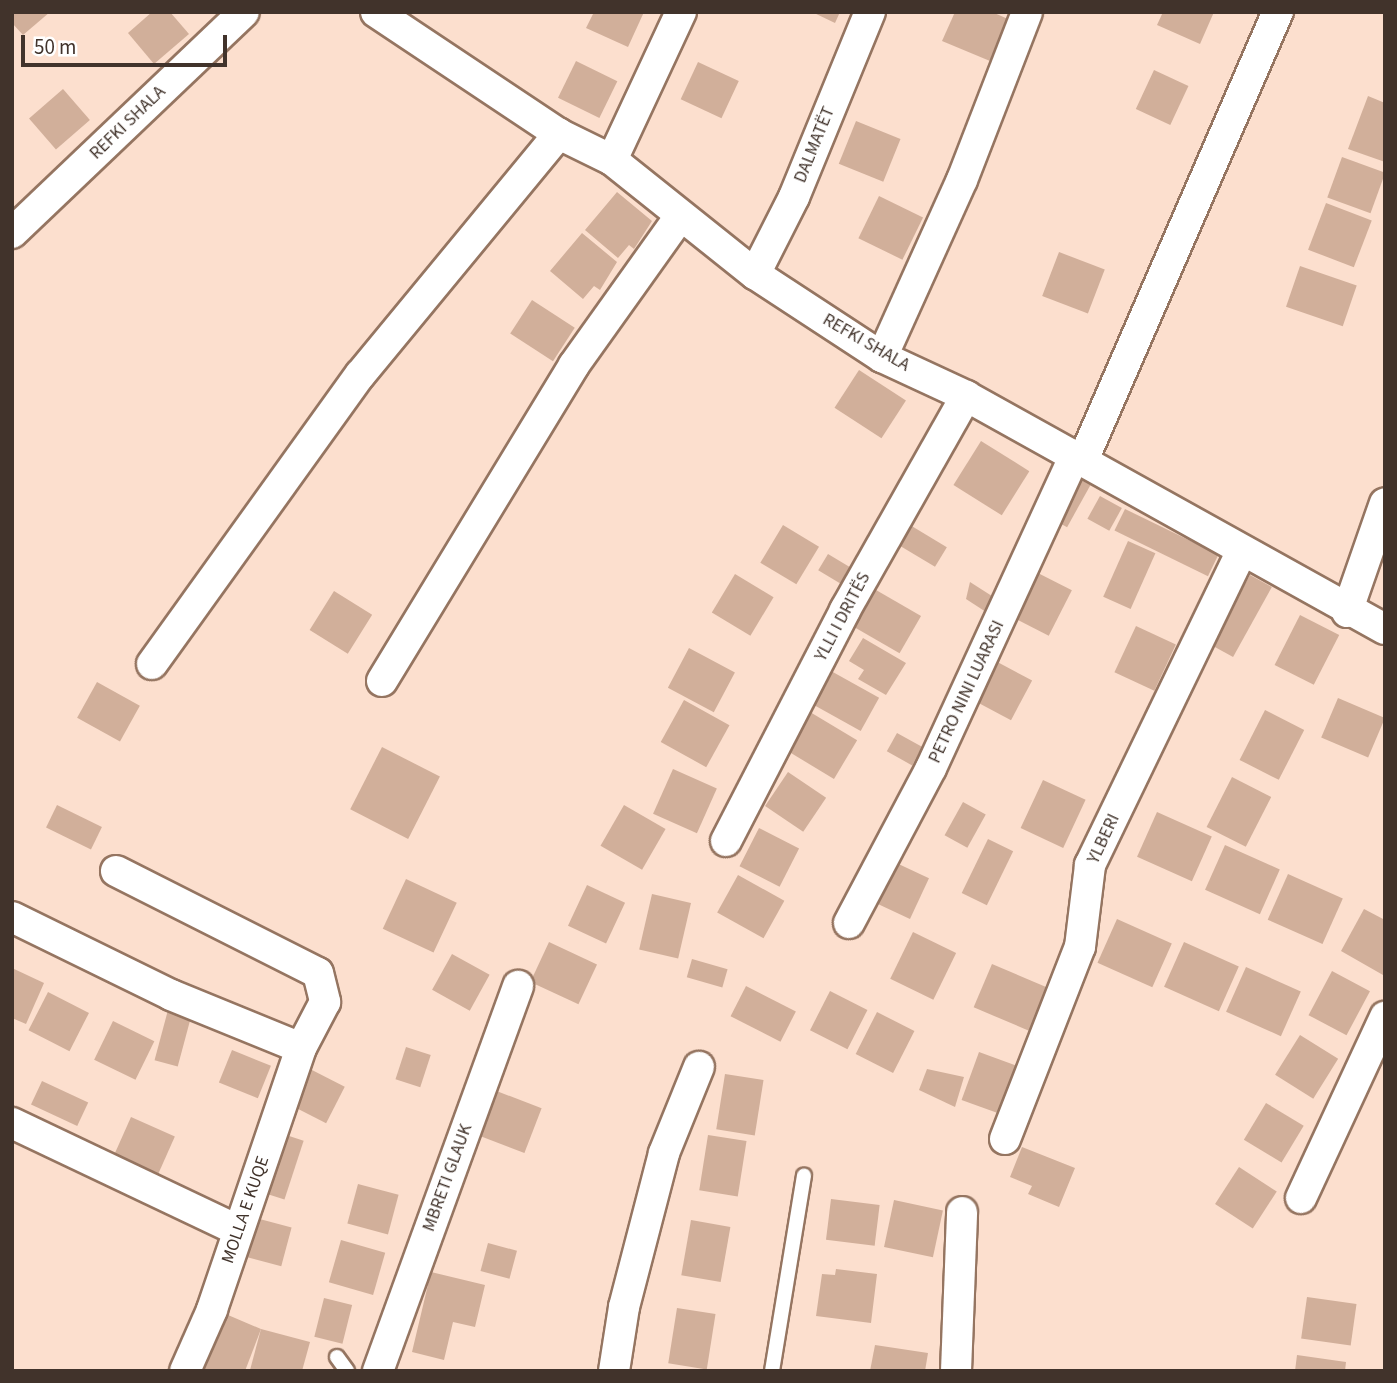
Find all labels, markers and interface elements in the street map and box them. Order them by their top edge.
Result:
scale bar [24,21,231,65]
text: 50 m [34,32,76,62]
street label: REFKI SHALA [86,82,170,164]
street label: DALMATËT [790,104,840,186]
street label: REFKI SHALA [819,309,913,377]
street label: YLLI I DRITËS [811,569,875,665]
street label: PETRO NINI LUARASI [924,617,1010,767]
street label: YLBERI [1083,811,1125,867]
street label: MBRETI GLAUK [419,1121,477,1235]
street label: MOLLA E KUQE [218,1153,274,1267]

